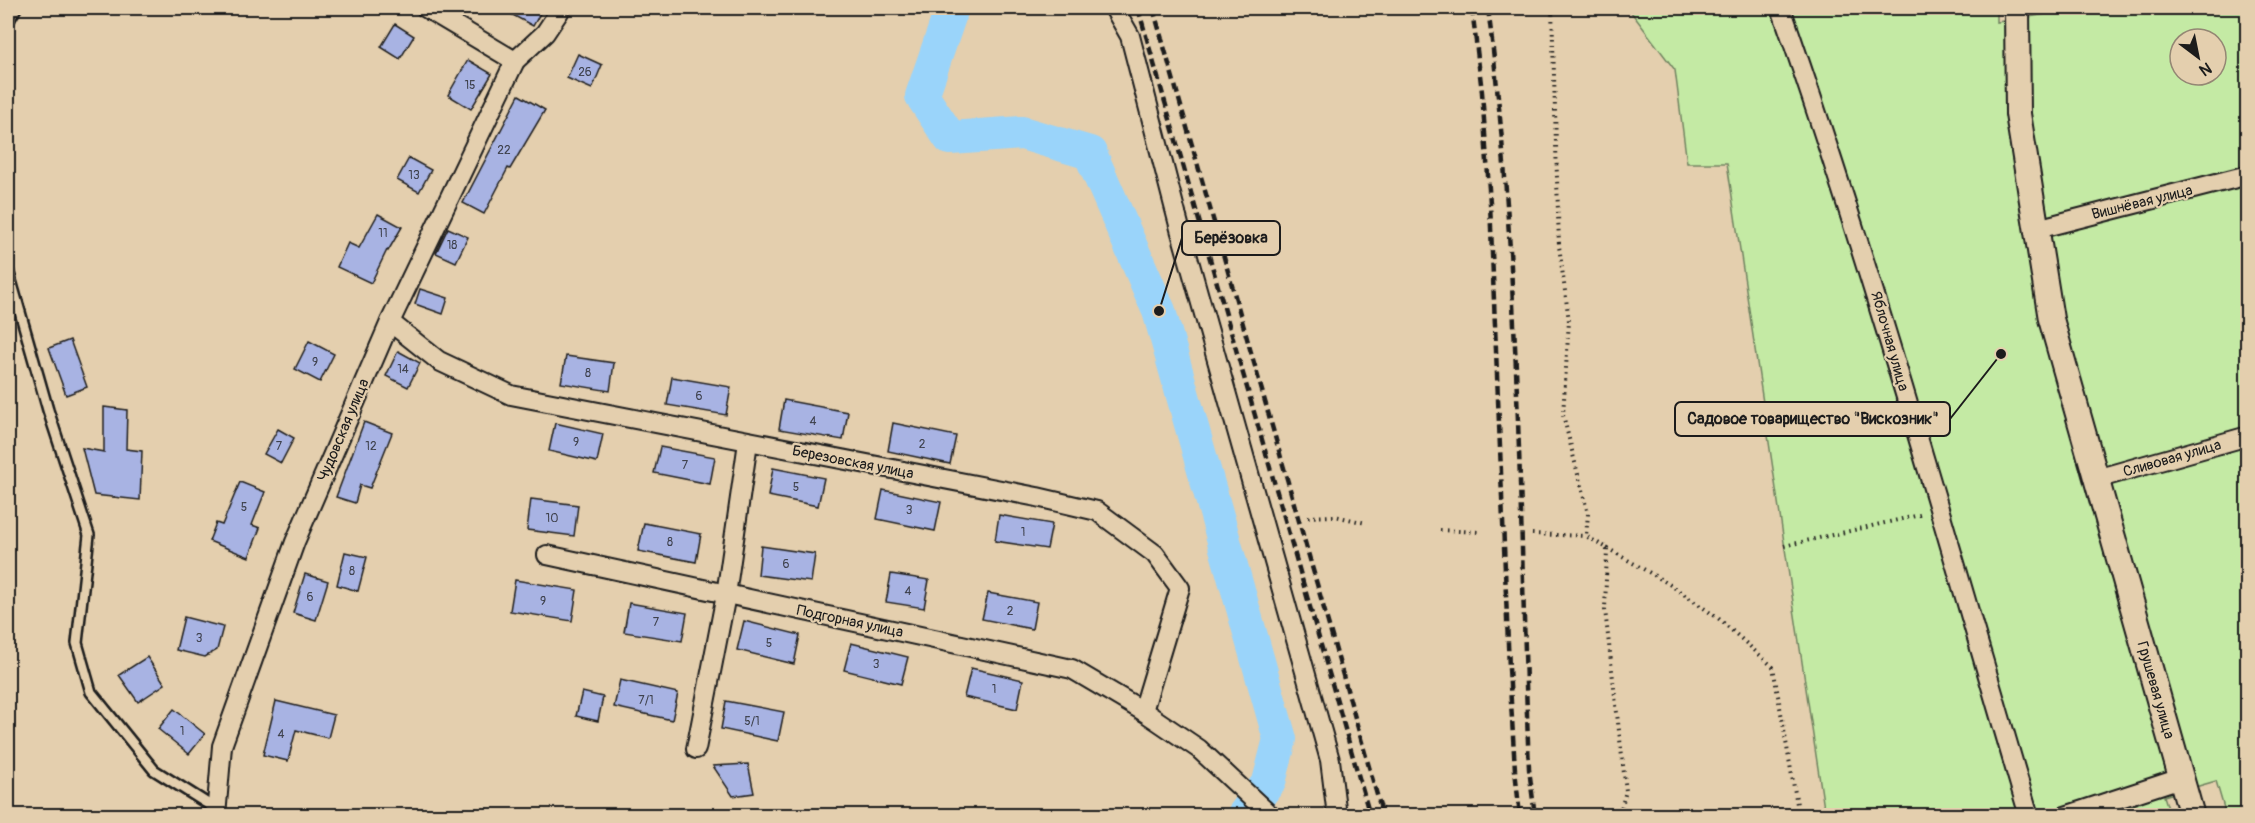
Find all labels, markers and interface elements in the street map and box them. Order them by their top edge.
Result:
north arrow [2168,27,2228,87]
text: N [2195,58,2215,80]
house number: 26 [578,65,592,80]
house number: 15 [464,78,476,93]
house number: 22 [497,143,511,158]
house number: 13 [408,168,420,183]
street label: Вишнёвая улица [2090,181,2195,224]
callout: Берёзовка [1182,221,1280,255]
house number: 11 [378,226,388,241]
text: Берёзовка [1194,228,1268,248]
house number: 18 [447,238,457,253]
street label: Яблочная улица [1866,289,1913,393]
house number: 9 [312,355,318,370]
house number: 14 [397,362,409,377]
house number: 8 [585,366,591,381]
street label: Чудовская улица [313,376,374,484]
house number: 6 [696,389,703,404]
callout: Садовое товарищество "Вискозник" [1675,402,1950,436]
text: Садовое товарищество "Вискозник" [1687,409,1939,429]
house number: 4 [810,414,817,429]
house number: 9 [573,435,579,450]
street label: Сливовая улица [2121,435,2223,482]
house number: 2 [919,437,926,452]
house number: 7 [276,439,283,454]
house number: 12 [365,439,377,454]
street label: Березовская улица [790,441,915,484]
house number: 7 [682,458,689,473]
house number: 5 [793,480,799,495]
house number: 5 [241,500,247,515]
house number: 3 [906,503,913,518]
house number: 10 [546,511,558,526]
house number: 1 [1021,525,1025,540]
house number: 8 [667,535,673,550]
house number: 6 [783,557,790,572]
house number: 8 [349,564,355,579]
house number: 4 [905,584,912,599]
house number: 6 [307,590,314,605]
house number: 9 [540,594,546,609]
street label: Подгорная улица [795,601,905,642]
house number: 2 [1007,604,1014,619]
house number: 7 [653,615,660,630]
house number: 3 [196,631,203,646]
house number: 5 [766,636,772,651]
street label: Грушевая улица [2133,639,2179,741]
house number: 3 [873,657,880,672]
house number: 1 [992,682,996,697]
house number: 7/1 [638,693,654,708]
house number: 5/1 [744,714,760,729]
house number: 1 [180,724,184,739]
house number: 4 [278,727,285,742]

